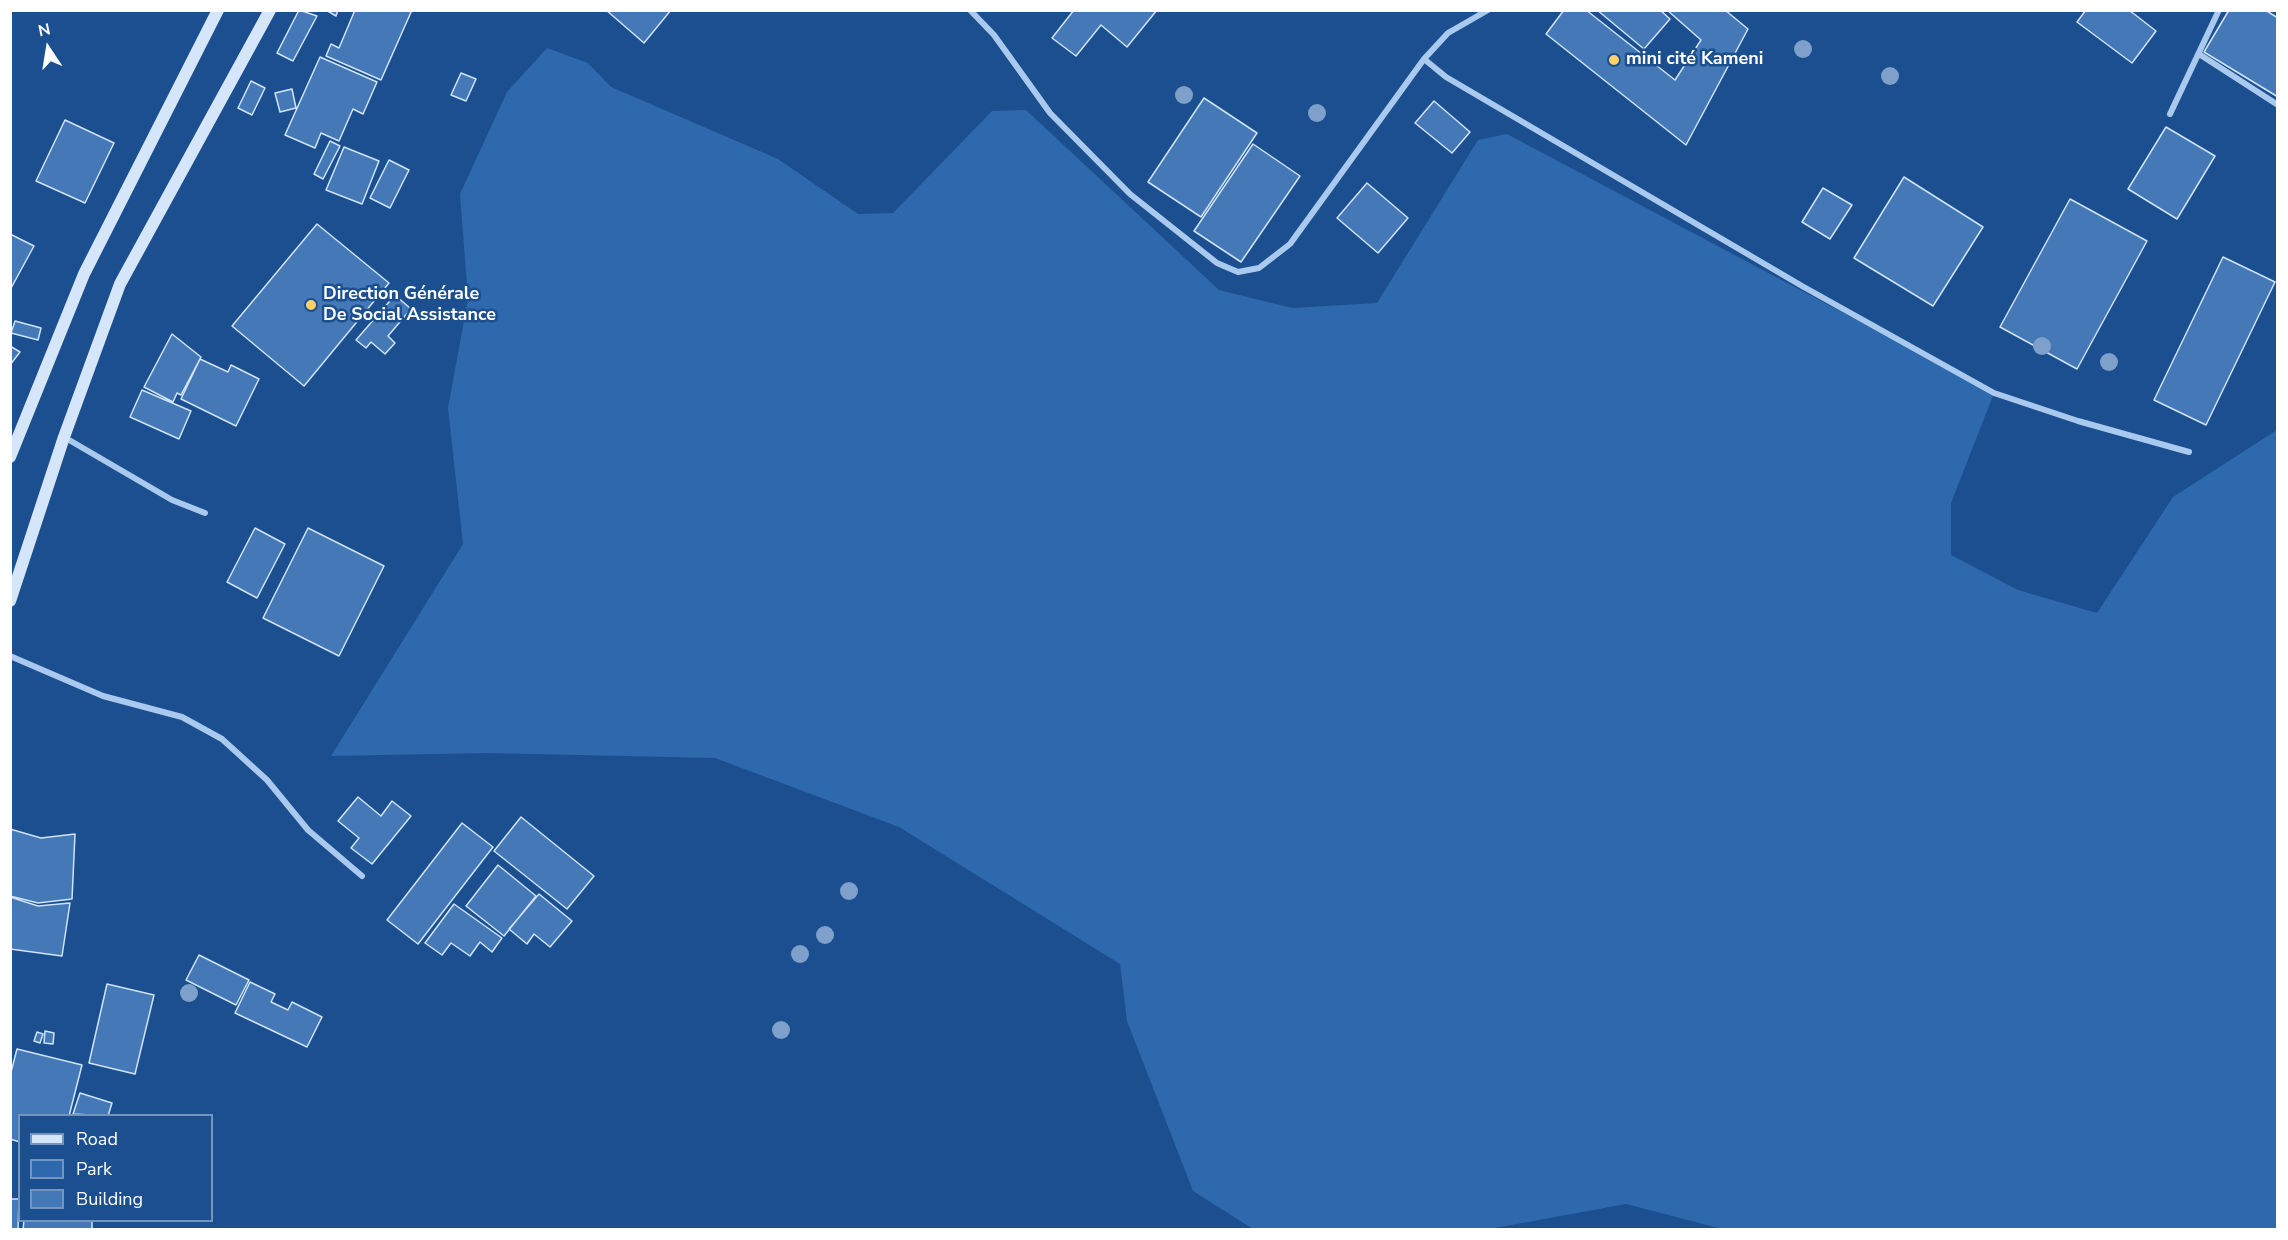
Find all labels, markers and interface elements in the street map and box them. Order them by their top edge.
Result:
north arrow [18,18,78,78]
text: N [36,18,52,42]
place label: mini cité Kameni [1626,49,1763,71]
marker: mini cité Kameni [1607,53,1621,67]
place label: Direction Générale De Social Assistance [323,284,496,326]
marker: Direction Générale De Social Assistance [304,298,318,312]
legend [18,1114,213,1222]
text: Road [76,1127,118,1151]
text: Park [76,1157,112,1181]
text: Building [76,1187,143,1211]

